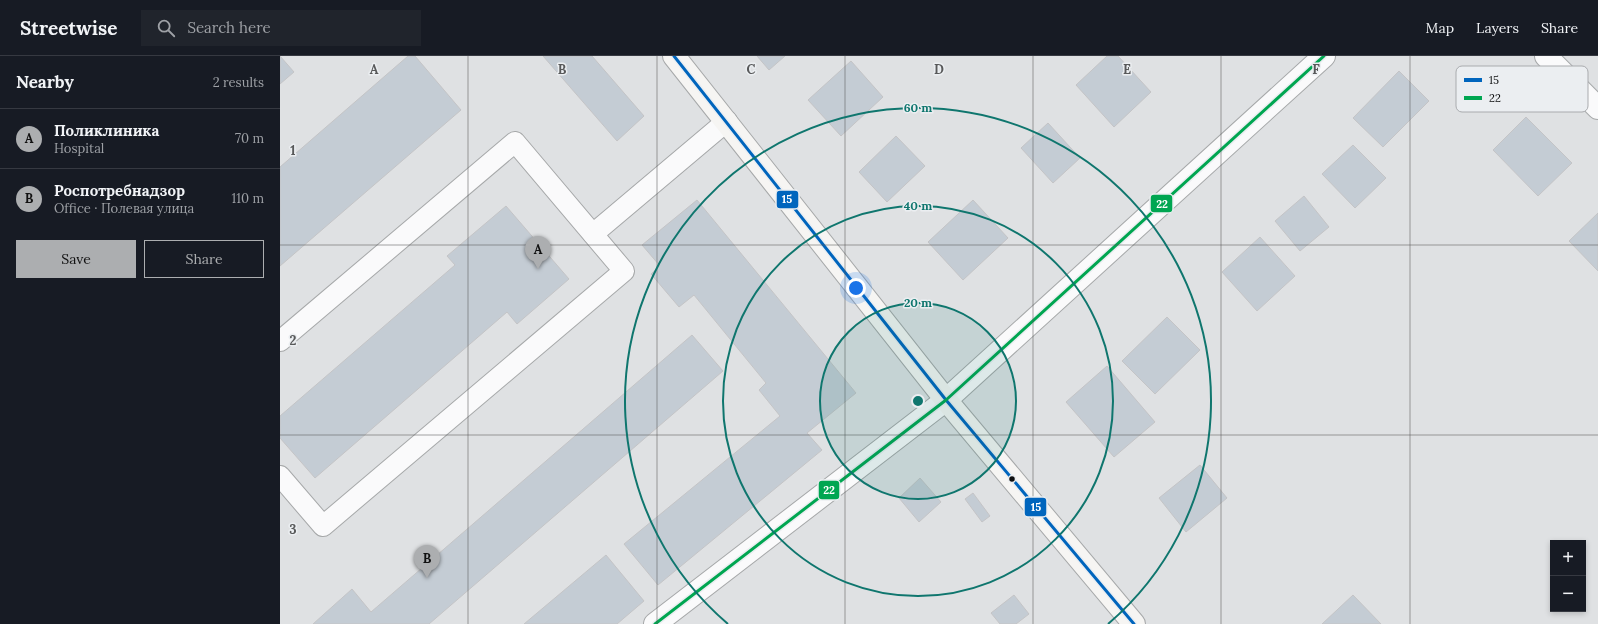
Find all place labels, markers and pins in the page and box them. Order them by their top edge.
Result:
pin: A [525,236,551,269]
centre of rings [911,394,925,408]
unlabelled marker [1007,474,1017,484]
pin: B [414,545,440,578]

